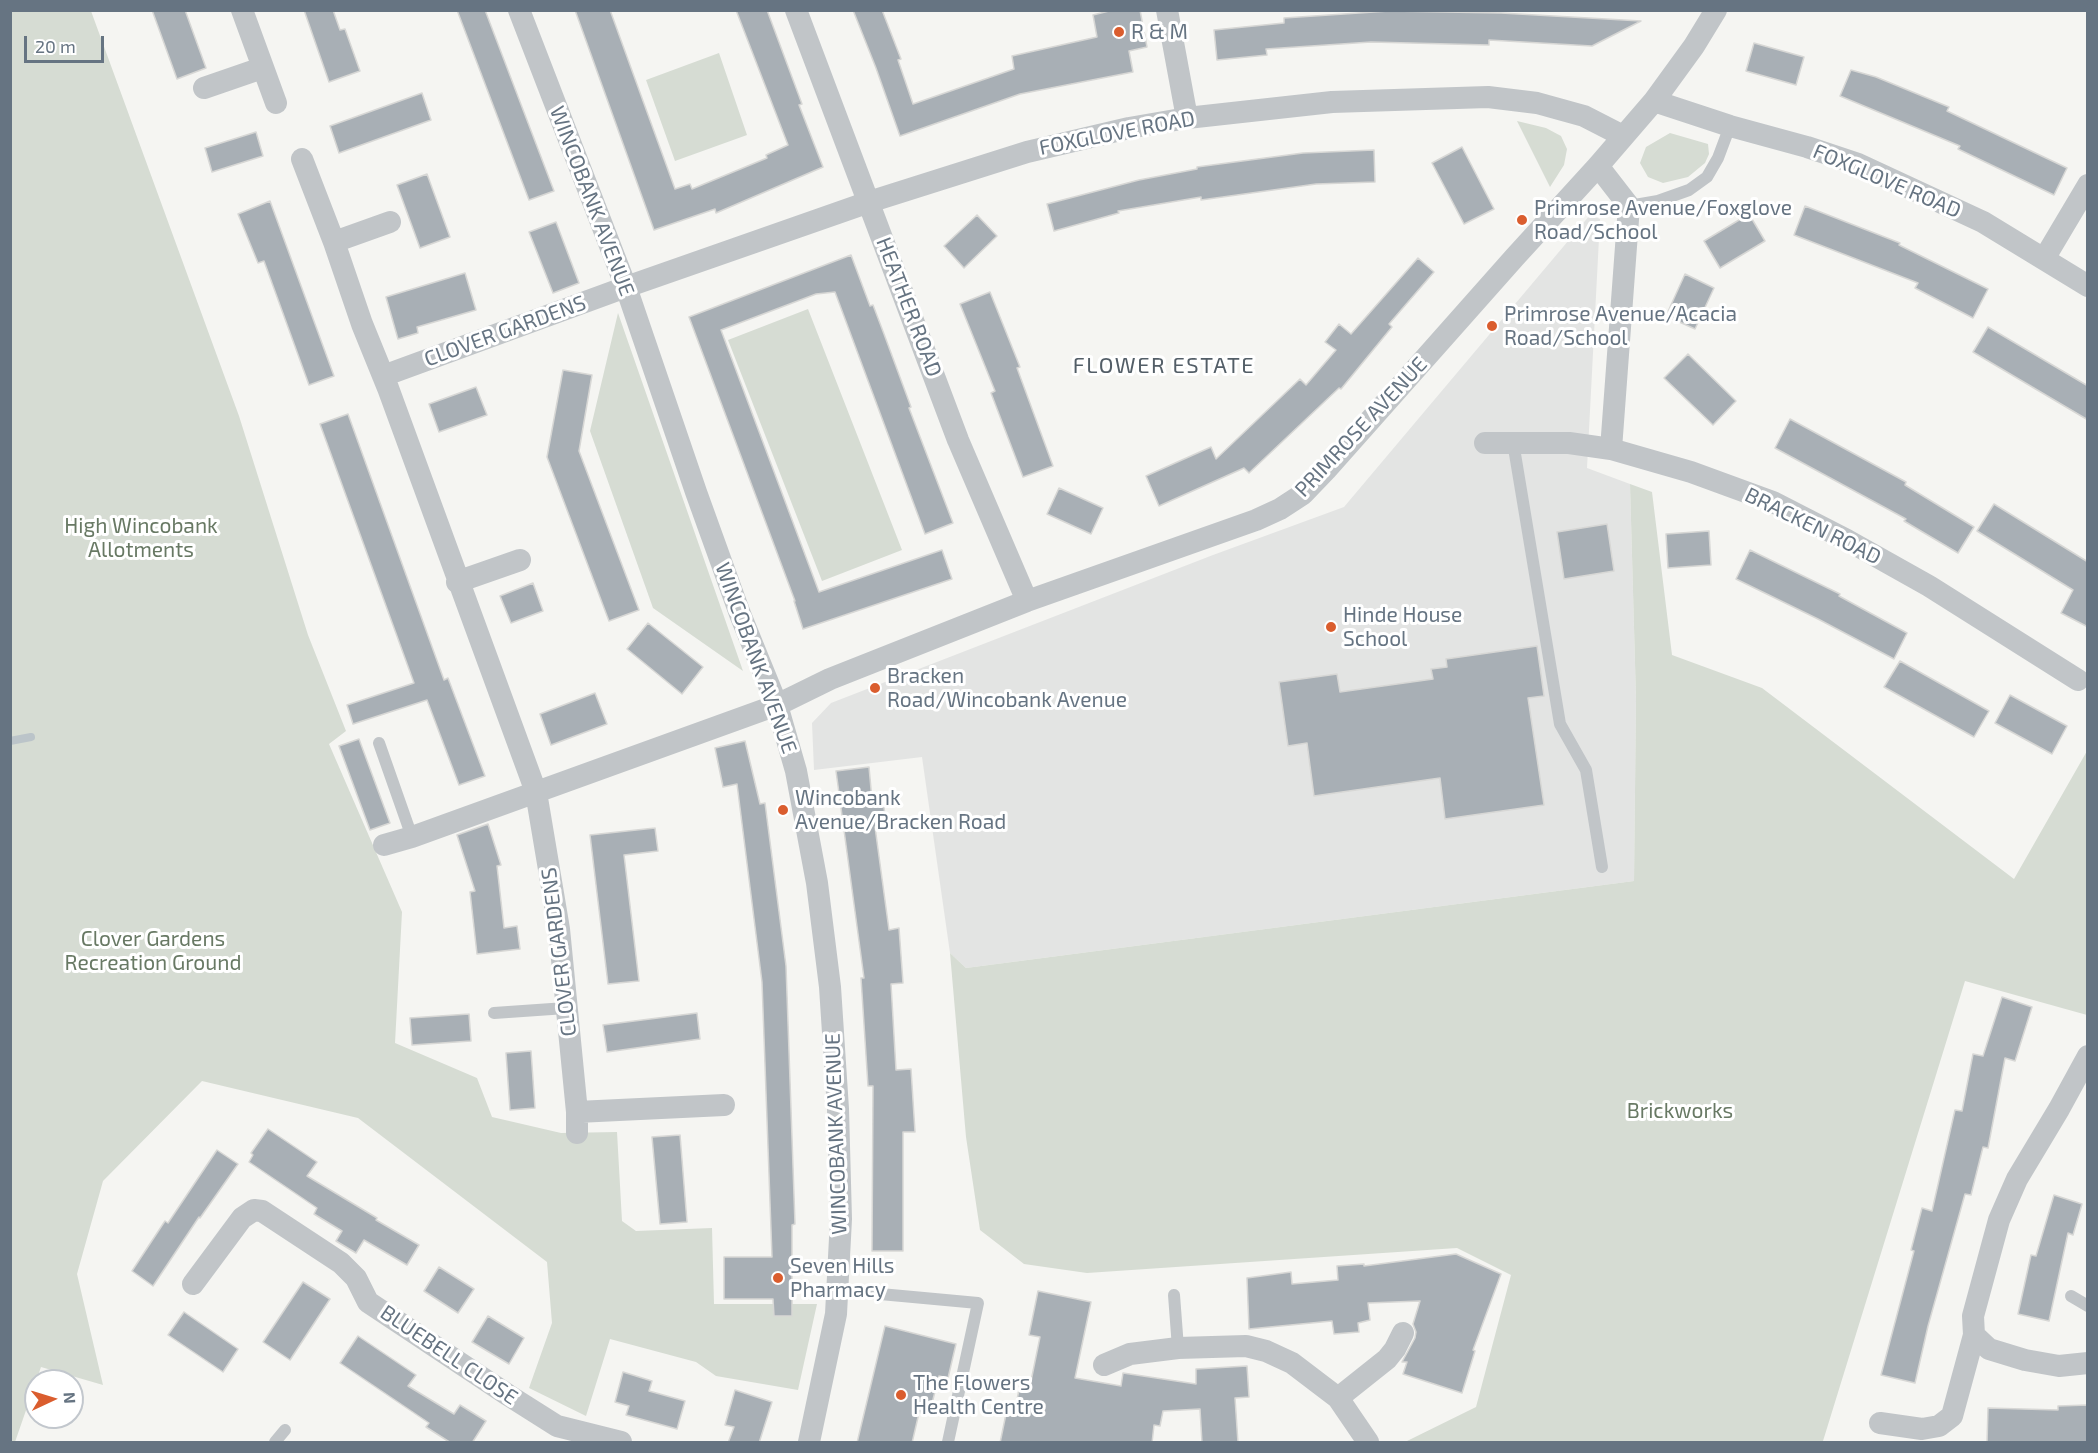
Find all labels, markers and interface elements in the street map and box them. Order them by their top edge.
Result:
place label: R & M [1131,19,1188,45]
scale bar [27,24,106,62]
marker: R & M [1112,25,1126,39]
text: 20 m [35,35,76,57]
street label: WINCOBANK AVENUE [544,102,640,300]
street label: FOXGLOVE ROAD [1037,106,1197,160]
street label: FOXGLOVE ROAD [1809,139,1965,223]
place label: Primrose Avenue/Foxglove Road/School [1534,195,1792,245]
marker: Primrose Avenue/Foxglove Road/School [1515,213,1529,227]
street label: HEATHER ROAD [871,234,947,380]
street label: CLOVER GARDENS [421,290,589,372]
place label: Primrose Avenue/Acacia Road/School [1504,301,1737,351]
marker: Primrose Avenue/Acacia Road/School [1485,319,1499,333]
street label: PRIMROSE AVENUE [1290,352,1432,502]
district label: FLOWER ESTATE [1073,353,1255,379]
street label: BRACKEN ROAD [1741,482,1885,570]
park label: High Wincobank Allotments [64,513,218,563]
street label: WINCOBANK AVENUE [710,559,802,757]
place label: Hinde House School [1343,602,1462,652]
marker: Hinde House School [1324,620,1338,634]
place label: Bracken Road/Wincobank Avenue [887,663,1127,713]
marker: Bracken Road/Wincobank Avenue [868,681,882,695]
place label: Wincobank Avenue/Bracken Road [795,785,1006,835]
marker: Wincobank Avenue/Bracken Road [776,803,790,817]
street label: CLOVER GARDENS [536,866,582,1038]
park label: Clover Gardens Recreation Ground [65,926,241,976]
street label: WINCOBANK AVENUE [820,1033,852,1235]
park label: Brickworks [1627,1098,1733,1124]
place label: Seven Hills Pharmacy [790,1253,895,1303]
marker: Seven Hills Pharmacy [771,1271,785,1285]
street label: BLUEBELL CLOSE [376,1300,522,1410]
north arrow [24,1369,84,1429]
place label: The Flowers Health Centre [913,1370,1044,1420]
marker: The Flowers Health Centre [894,1388,908,1402]
text: N [61,1391,80,1404]

